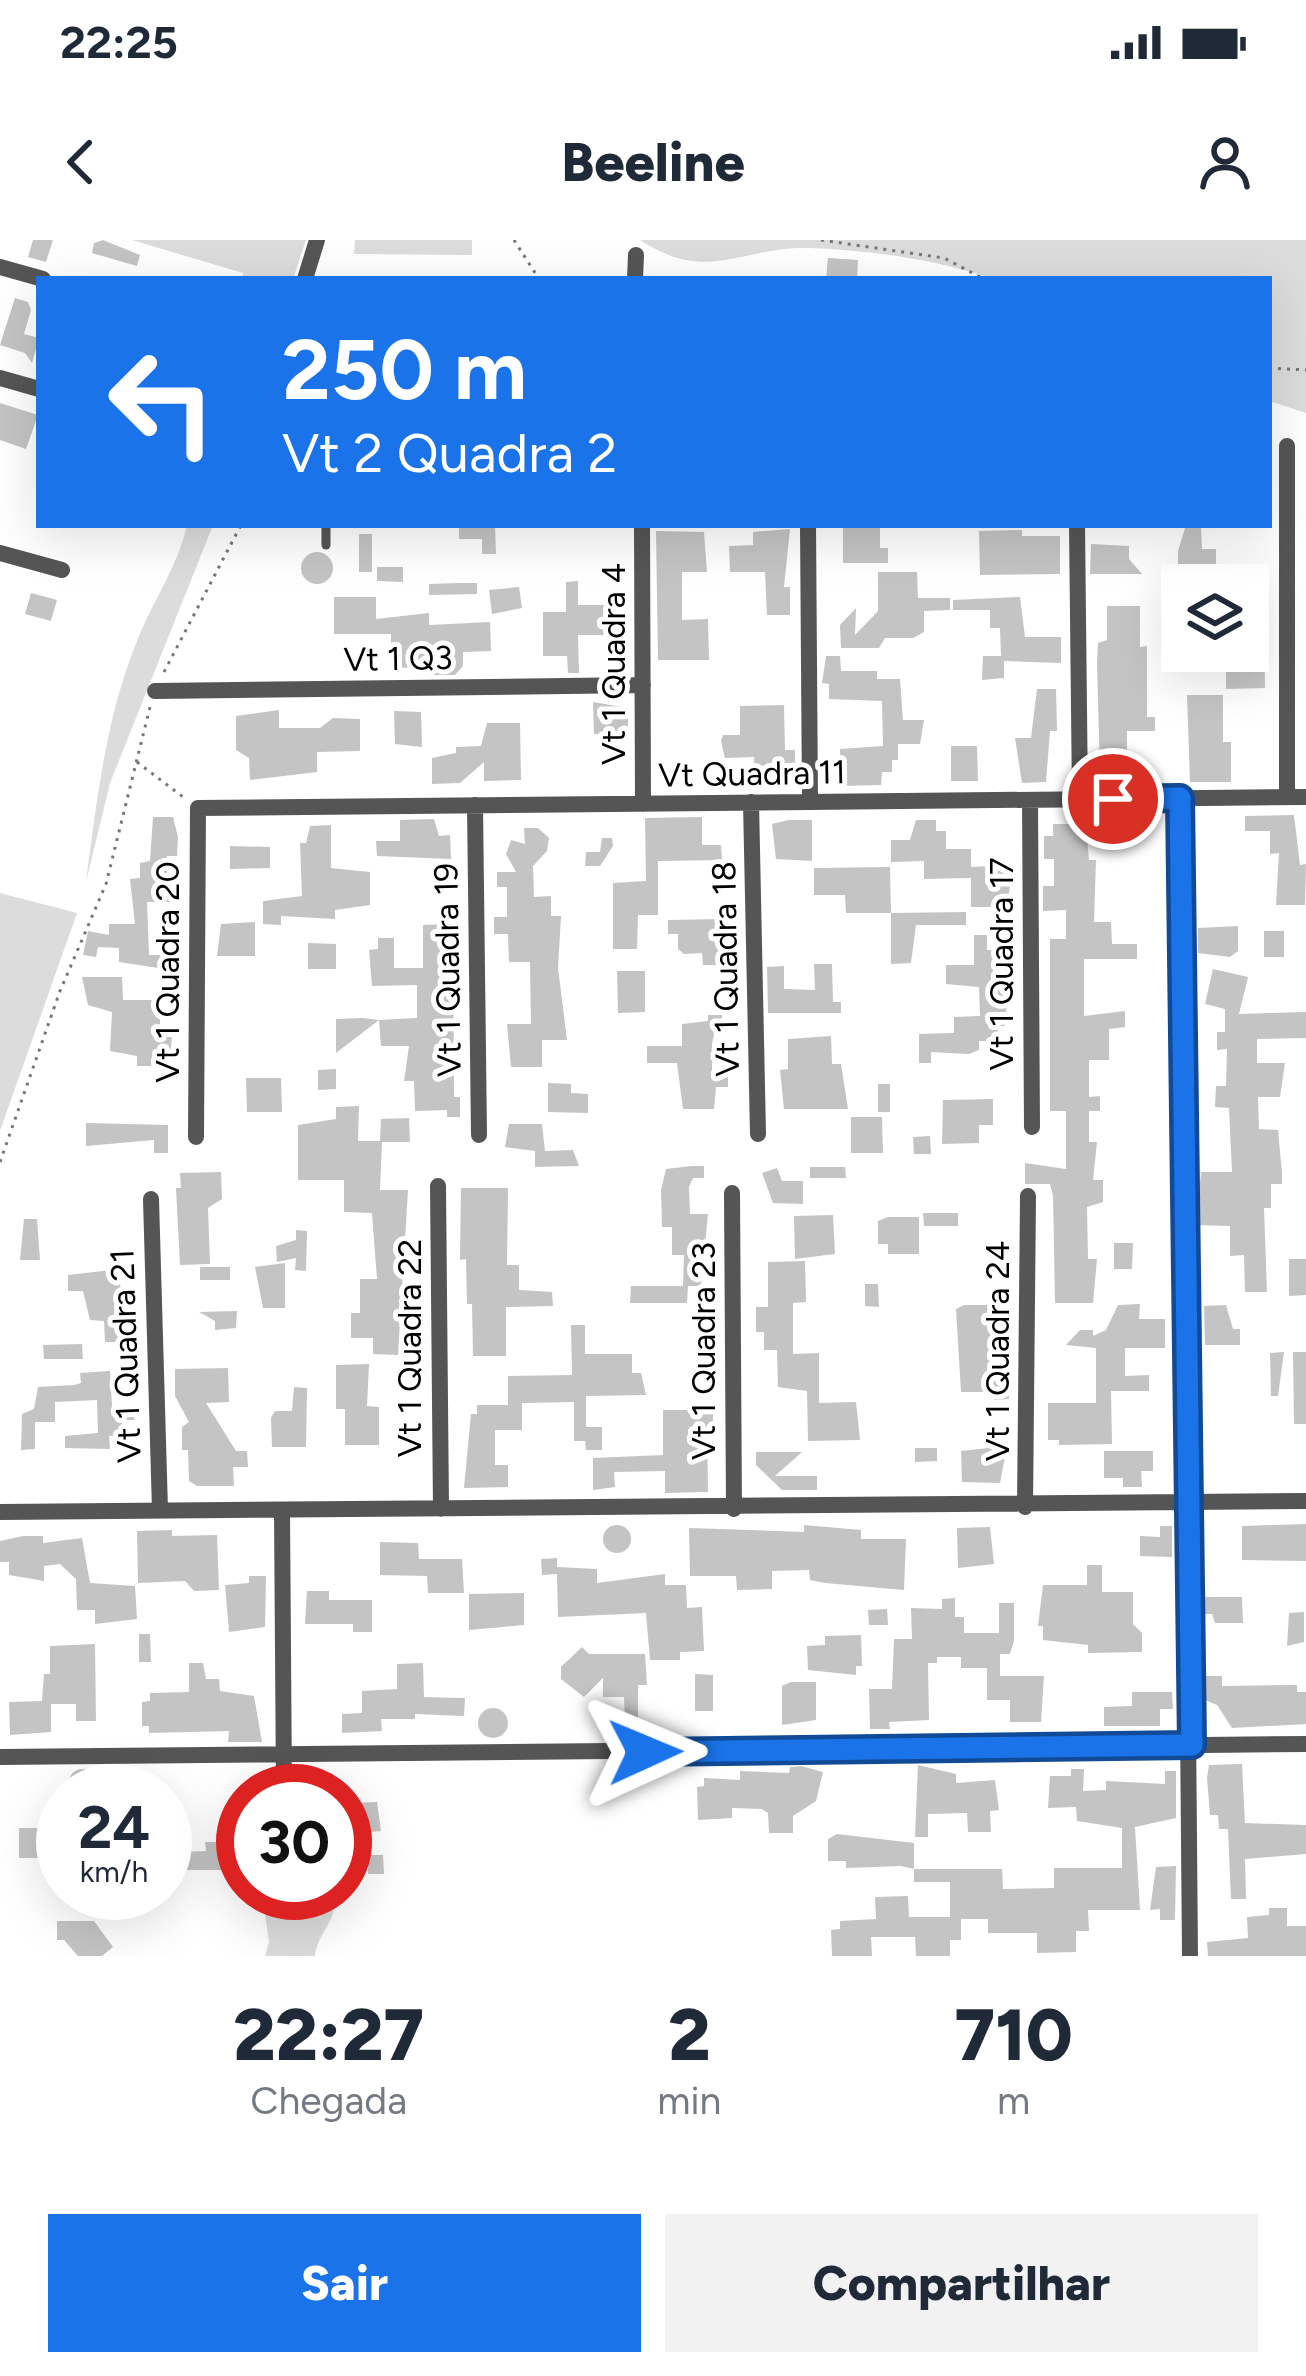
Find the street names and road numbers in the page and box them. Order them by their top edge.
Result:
street label: Vt 1 Quadra 4 [594,563,633,765]
street label: Vt 1 Q3 [343,638,453,679]
street label: Vt Quadra 11 [658,752,846,795]
street label: Vt 1 Quadra 17 [982,857,1021,1071]
street label: Vt 1 Quadra 20 [148,861,187,1083]
street label: Vt 1 Quadra 18 [704,861,747,1077]
street label: Vt 1 Quadra 19 [426,863,469,1077]
street label: Vt 1 Quadra 22 [390,1239,429,1457]
street label: Vt 1 Quadra 24 [978,1241,1017,1461]
street label: Vt 1 Quadra 23 [684,1242,723,1460]
street label: Vt 1 Quadra 21 [102,1248,149,1464]

